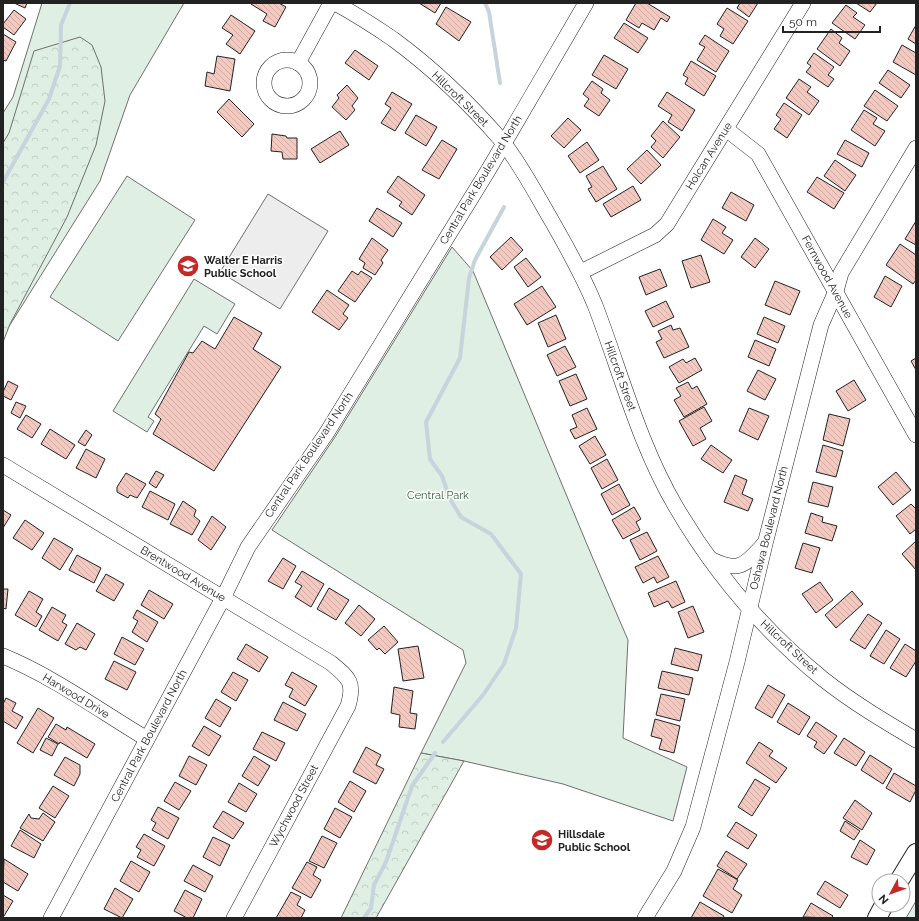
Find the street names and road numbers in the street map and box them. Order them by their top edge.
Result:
street label: Hillcroft Street [429,69,491,129]
street label: Central Park Boulevard North [437,113,525,247]
street label: Holcan Avenue [683,119,735,192]
street label: Fernwood Avenue [799,233,855,321]
street label: Hillcroft Street [601,339,639,413]
street label: Central Park Boulevard North [262,390,356,520]
street label: Oshawa Boulevard North [747,465,791,591]
street label: Brentwood Avenue [138,543,228,605]
street label: Hillcroft Street [758,617,820,677]
street label: Central Park Boulevard North [108,667,190,805]
street label: Harwood Drive [40,671,112,721]
street label: Wychwood Street [267,762,321,849]

